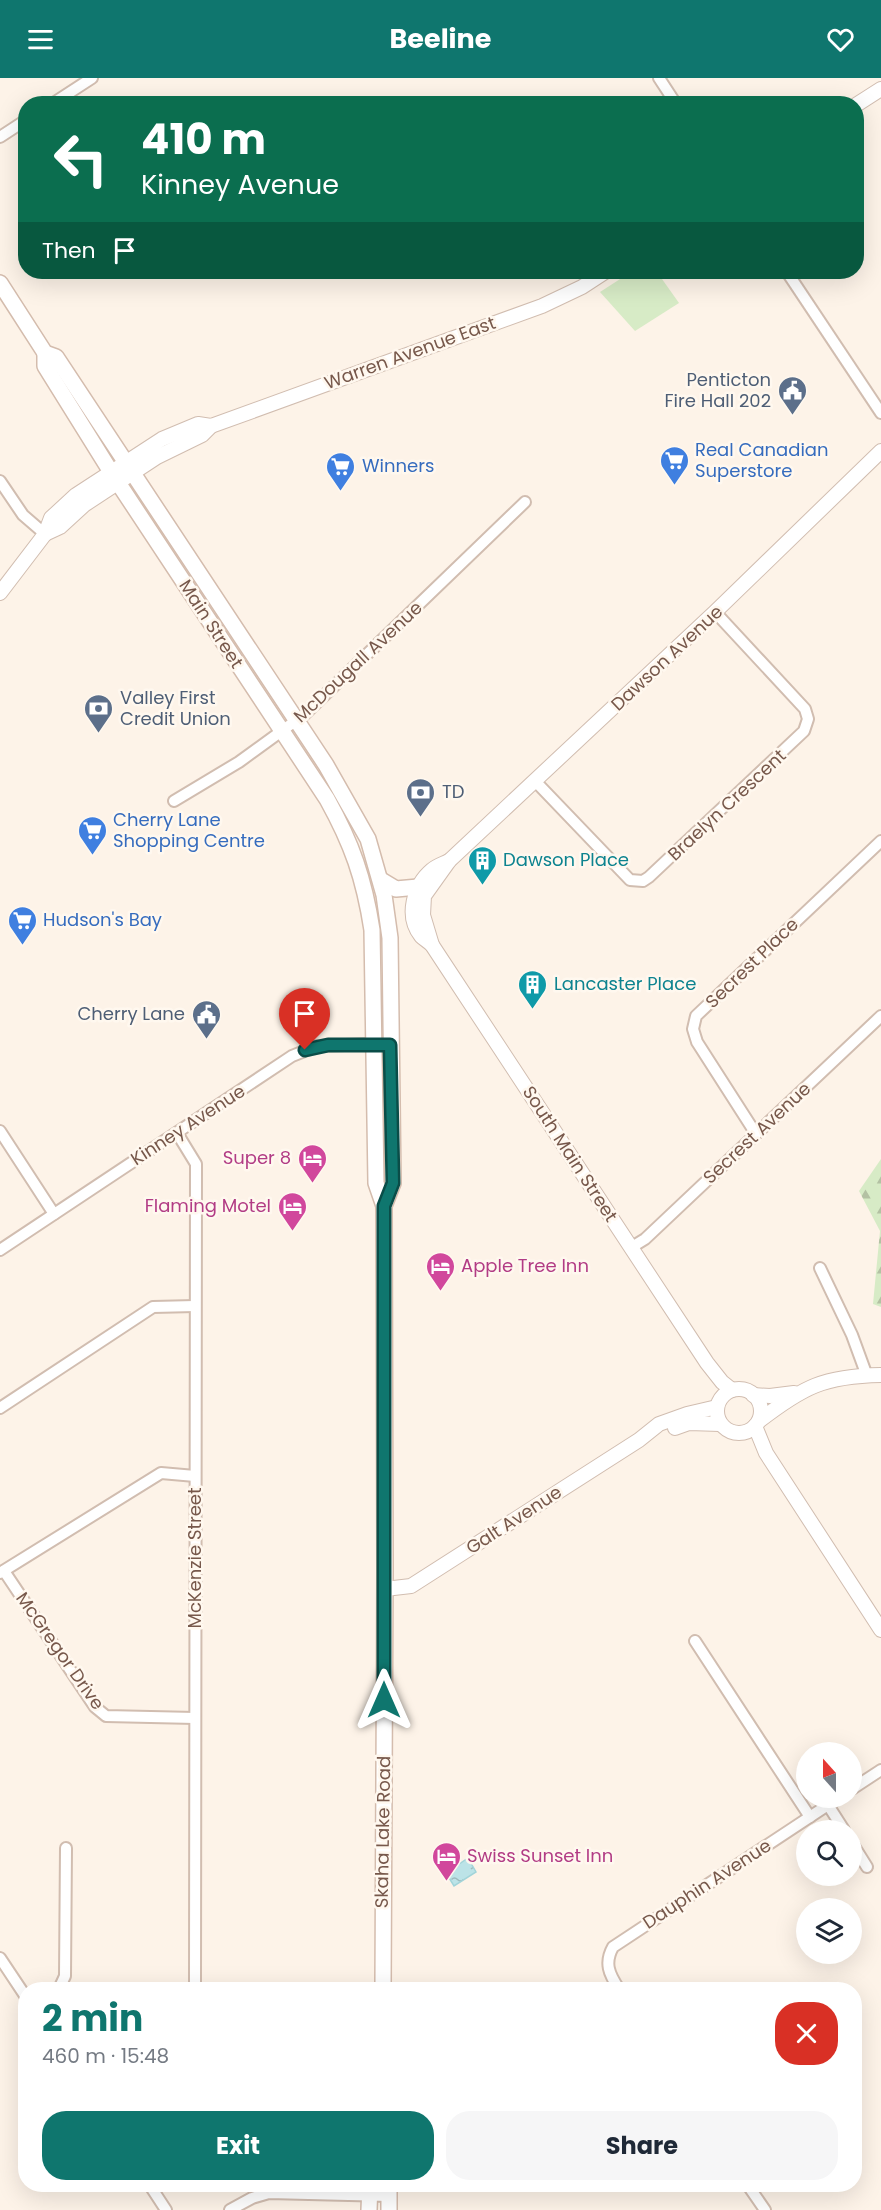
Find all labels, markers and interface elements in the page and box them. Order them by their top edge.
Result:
text: Beeline [390,20,491,57]
icon: menu [24,23,57,56]
icon: heart [824,23,857,56]
text: 410 m [141,110,266,169]
icon: left [42,120,120,198]
text: Kinney Avenue [141,166,339,203]
icon: arrive [108,234,141,267]
text: Then [42,235,96,266]
street label: Warren Avenue East [321,310,499,395]
place label: Penticton Fire Hall 202 [665,367,771,413]
public building icon: Penticton Fire Hall 202 [776,374,808,416]
place label: Real Canadian Superstore [695,437,829,483]
supermarket icon: Real Canadian Superstore [658,444,690,486]
supermarket icon: Winners [325,450,357,492]
place label: Winners [362,453,434,478]
street label: Main Street [173,575,249,673]
street label: McDougall Avenue [288,595,428,728]
street label: Dawson Avenue [605,599,728,716]
place label: Valley First Credit Union [120,685,231,731]
bank icon: Valley First Credit Union [83,692,115,734]
street label: Braelyn Crescent [662,743,791,866]
bank icon: TD [405,776,437,818]
place label: TD [442,779,464,804]
place label: Cherry Lane Shopping Centre [113,807,265,853]
supermarket icon: Cherry Lane Shopping Centre [76,814,108,856]
building icon: Dawson Place [466,844,498,886]
place label: Dawson Place [503,847,629,872]
supermarket icon: Hudson's Bay [6,904,38,946]
place label: Hudson's Bay [43,907,162,932]
street label: Secrest Place [700,912,804,1013]
building icon: Lancaster Place [517,968,549,1010]
place label: Lancaster Place [554,971,696,996]
pin [279,988,330,1050]
icon: arrive [288,997,321,1030]
public building icon: Cherry Lane [190,998,222,1040]
place label: Cherry Lane [77,1001,185,1026]
street label: Secrest Avenue [697,1076,816,1189]
street label: Kinney Avenue [126,1078,250,1171]
street label: South Main Street [517,1081,624,1227]
hotel icon: Super 8 [296,1142,328,1184]
place label: Super 8 [223,1145,291,1170]
hotel icon: Flaming Motel [276,1190,308,1232]
place label: Flaming Motel [145,1193,271,1218]
hotel icon: Apple Tree Inn [424,1250,456,1292]
place label: Apple Tree Inn [461,1253,589,1278]
street label: Galt Avenue [461,1479,566,1560]
street label: McKenzie Street [182,1487,207,1629]
street label: McGregor Drive [10,1587,110,1715]
position arrow [352,1668,416,1732]
north arrow [796,1742,862,1808]
map controls [796,1742,862,1964]
street label: Skaha Lake Road [369,1756,396,1908]
button: search [796,1820,862,1886]
street label: Dauphin Avenue [638,1833,776,1934]
hotel icon: Swiss Sunset Inn [430,1840,462,1882]
place label: Swiss Sunset Inn [467,1843,613,1868]
button: layers [796,1898,862,1964]
text: 2 min [42,1993,143,2044]
button: close [775,2002,838,2065]
text: 460 m · 15:48 [42,2042,169,2070]
button: Exit [42,2111,434,2180]
button: Share [446,2111,838,2180]

